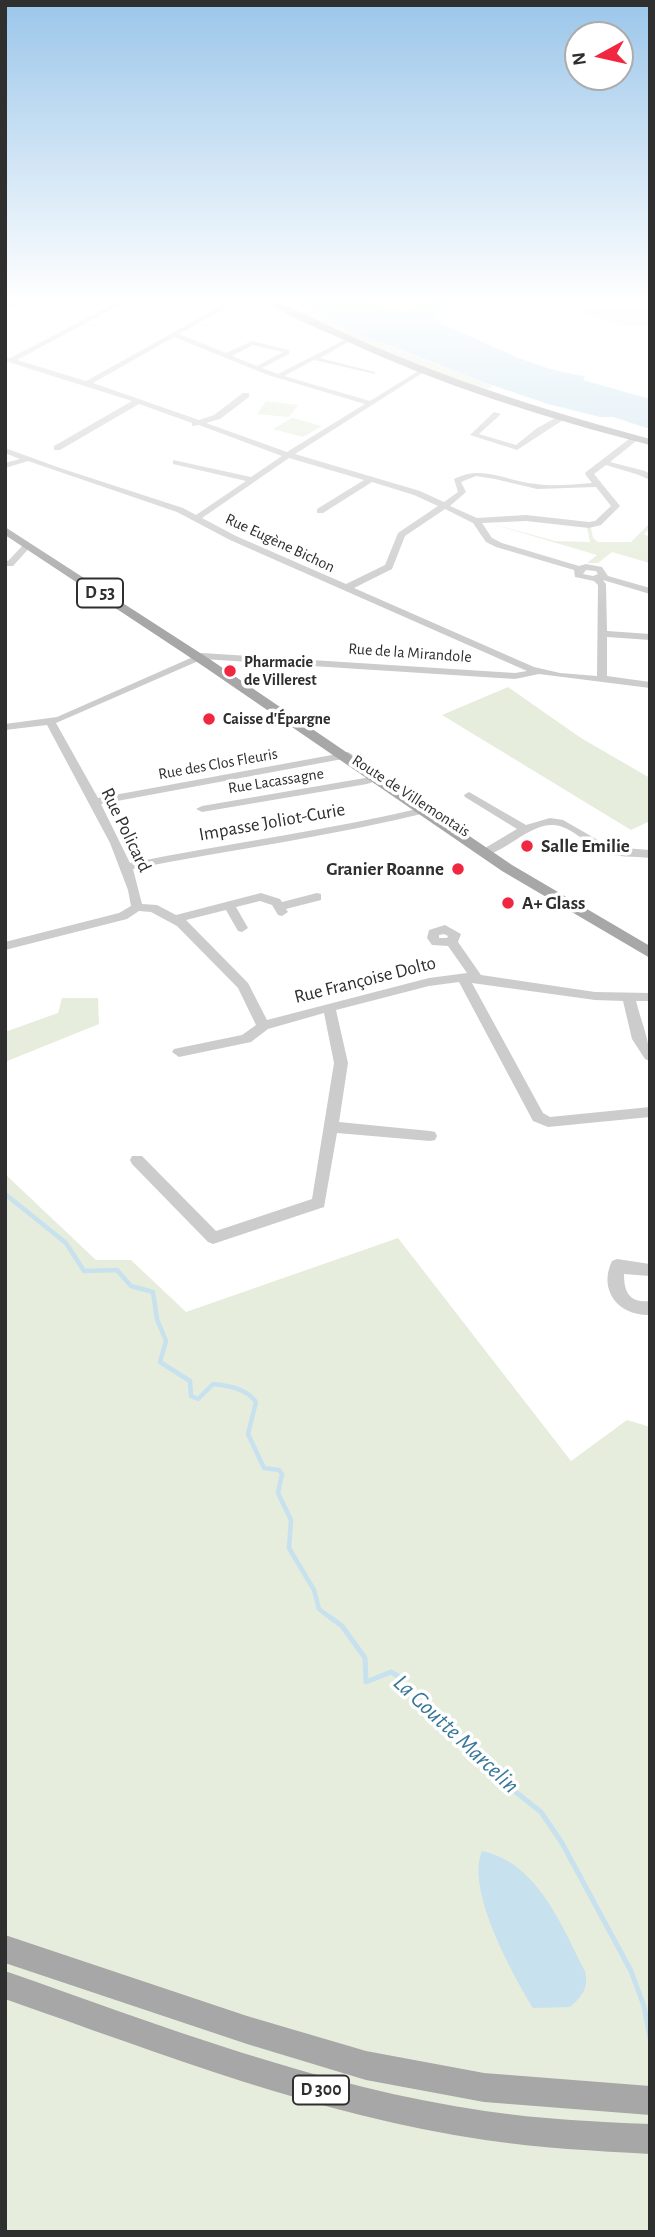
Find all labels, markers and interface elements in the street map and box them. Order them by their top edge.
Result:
north arrow [564,21,634,91]
text: N [569,51,590,67]
street label: Rue Eugène Bichon [222,509,338,577]
road number: D 53 [77,578,123,608]
street label: Rue de la Mirandole [348,639,472,667]
place label: Pharmacie de Villerest [244,652,317,690]
marker: Pharmacie de Villerest [222,663,238,679]
place label: Caisse d'Épargne [223,709,331,729]
marker: Caisse d'Épargne [201,711,217,727]
street label: Rue des Clos Fleuris [157,744,279,784]
street label: Route de Villemontais [348,751,474,841]
street label: Rue Lacassagne [227,764,325,798]
street label: Rue Policard [96,784,156,876]
street label: Impasse Joliot-Curie [197,798,347,846]
place label: Salle Emilie [541,835,630,857]
marker: Salle Emilie [519,838,535,854]
place label: Granier Roanne [326,858,444,880]
marker: Granier Roanne [450,861,466,877]
place label: A+ Glass [522,892,585,914]
marker: A+ Glass [500,895,516,911]
street label: Rue Françoise Dolto [292,951,438,1009]
water label: La Goutte Marcelin [387,1668,525,1800]
road number: D 300 [293,2076,349,2104]

